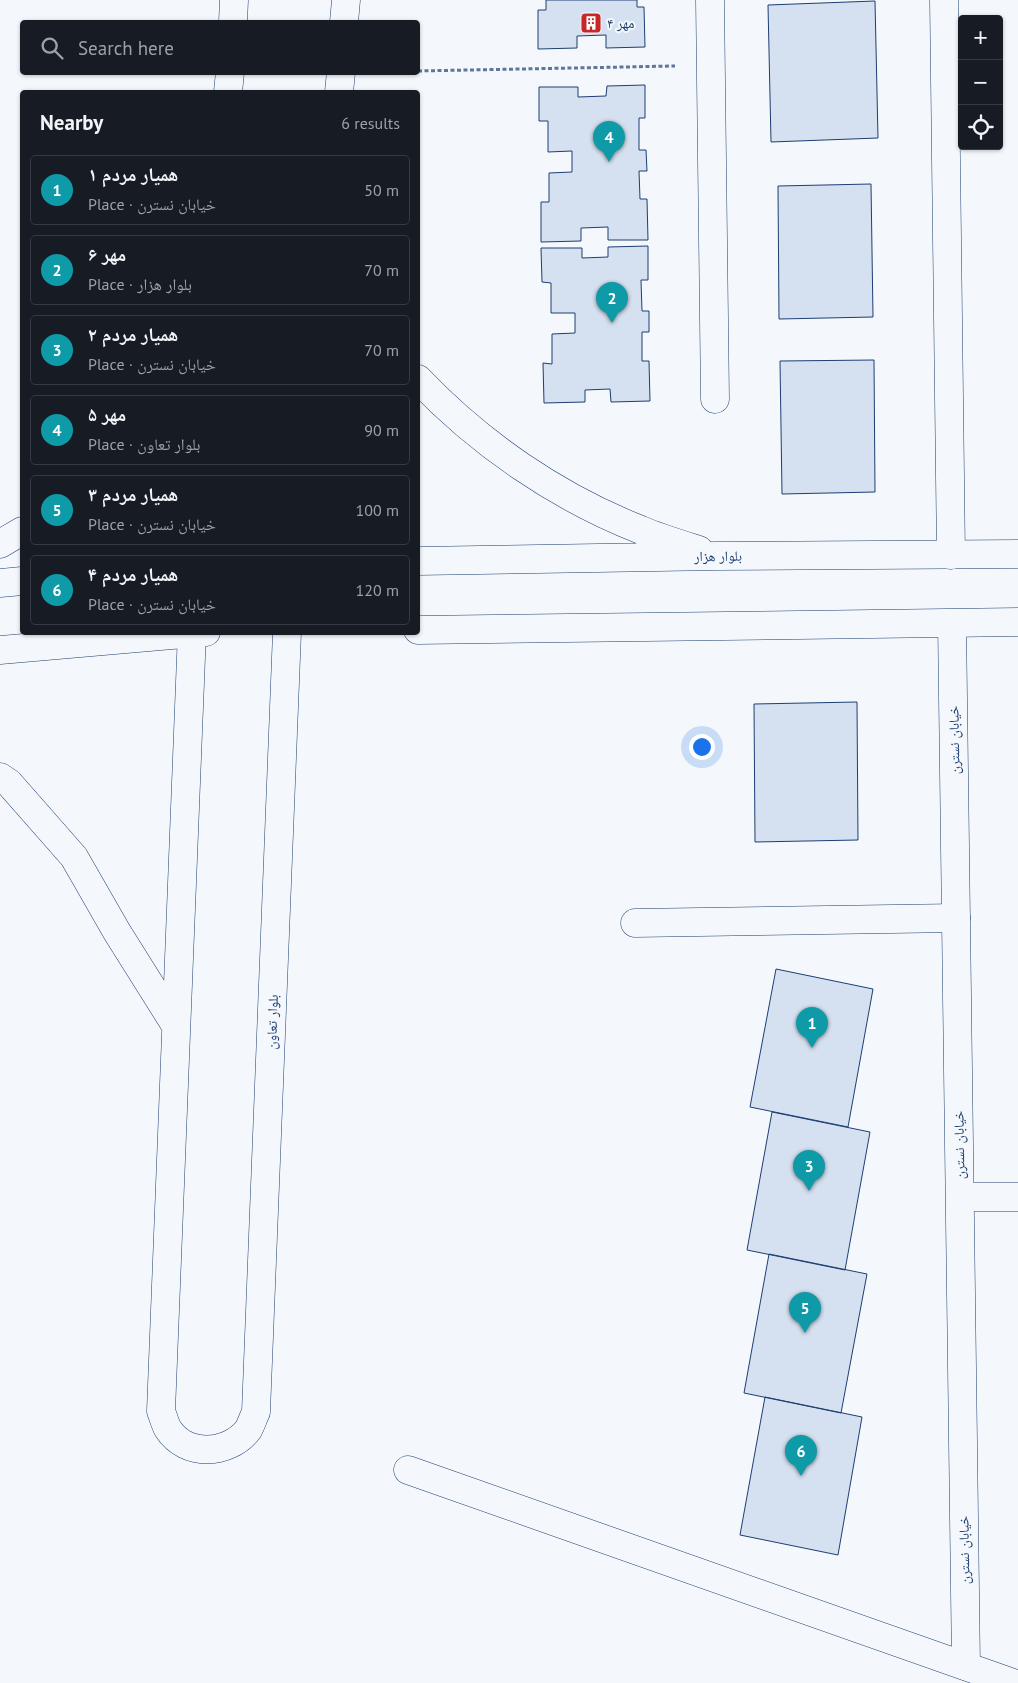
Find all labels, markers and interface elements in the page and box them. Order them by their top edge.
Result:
building icon: مهر ۴ [579,11,603,35]
place label: مهر ۴ [607,14,634,32]
map controls [958,15,1003,150]
button: + [958,15,1003,60]
search box [20,20,420,75]
icon: search [38,34,66,62]
text: Search here [78,36,174,60]
button: − [958,60,1003,105]
button: locate [958,105,1003,150]
text: Nearby [40,109,103,136]
text: 6 results [341,113,400,133]
pin: 4 [593,121,625,162]
text: همیار مردم ۱ [88,162,178,186]
text: 1 [52,180,62,200]
text: 50 m [364,180,399,200]
text: Place · خیابان نسترن [88,194,216,214]
text: مهر ۶ [88,242,126,266]
text: 2 [52,260,62,280]
text: 70 m [364,260,399,280]
text: Place · بلوار هزار [88,274,192,294]
pin: 2 [596,282,628,323]
text: همیار مردم ۲ [88,322,178,346]
text: 3 [52,340,62,360]
text: 70 m [364,340,399,360]
text: Place · خیابان نسترن [88,354,216,374]
text: مهر ۵ [88,402,126,426]
text: 4 [52,420,62,440]
text: 90 m [364,420,399,440]
text: Place · بلوار تعاون [88,434,200,454]
text: همیار مردم ۳ [88,482,178,506]
text: 5 [52,500,62,520]
text: 100 m [356,500,399,520]
text: Place · خیابان نسترن [88,514,216,534]
street label: بلوار هزار [693,547,742,565]
text: همیار مردم ۴ [88,562,178,586]
text: 6 [52,580,62,600]
text: 120 m [356,580,399,600]
text: Place · خیابان نسترن [88,594,216,614]
street label: خیابان نسترن [944,705,964,775]
your location [689,734,715,760]
street label: بلوار تعاون [262,994,282,1050]
pin: 1 [796,1007,828,1048]
street label: خیابان نسترن [949,1110,969,1180]
pin: 3 [793,1150,825,1191]
pin: 5 [789,1292,821,1333]
pin: 6 [785,1435,817,1476]
street label: خیابان نسترن [954,1515,974,1585]

